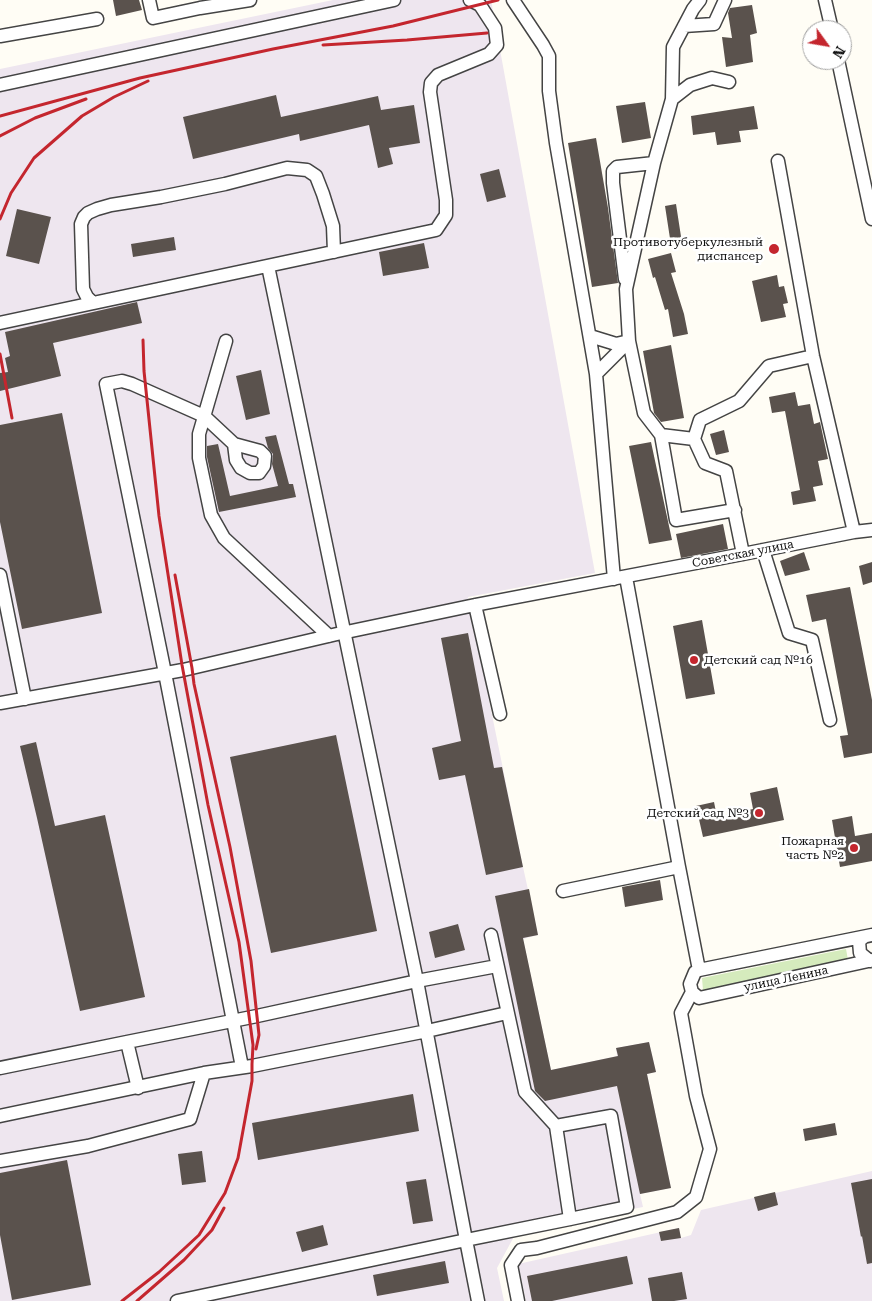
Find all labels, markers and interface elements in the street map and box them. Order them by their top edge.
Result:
north arrow [802,20,852,70]
text: N [829,44,849,61]
place label: Противотуберкулезный диспансер [613,235,763,263]
marker: Противотуберкулезный диспансер [767,242,781,256]
street label: Советская улица [691,537,795,571]
place label: Детский сад №16 [704,653,813,667]
marker: Детский сад №16 [688,654,700,666]
place label: Детский сад №3 [647,806,749,820]
marker: Детский сад №3 [753,807,765,819]
place label: Пожарная часть №2 [781,834,844,862]
marker: Пожарная часть №2 [848,842,860,854]
street label: улица Ленина [743,963,829,995]

